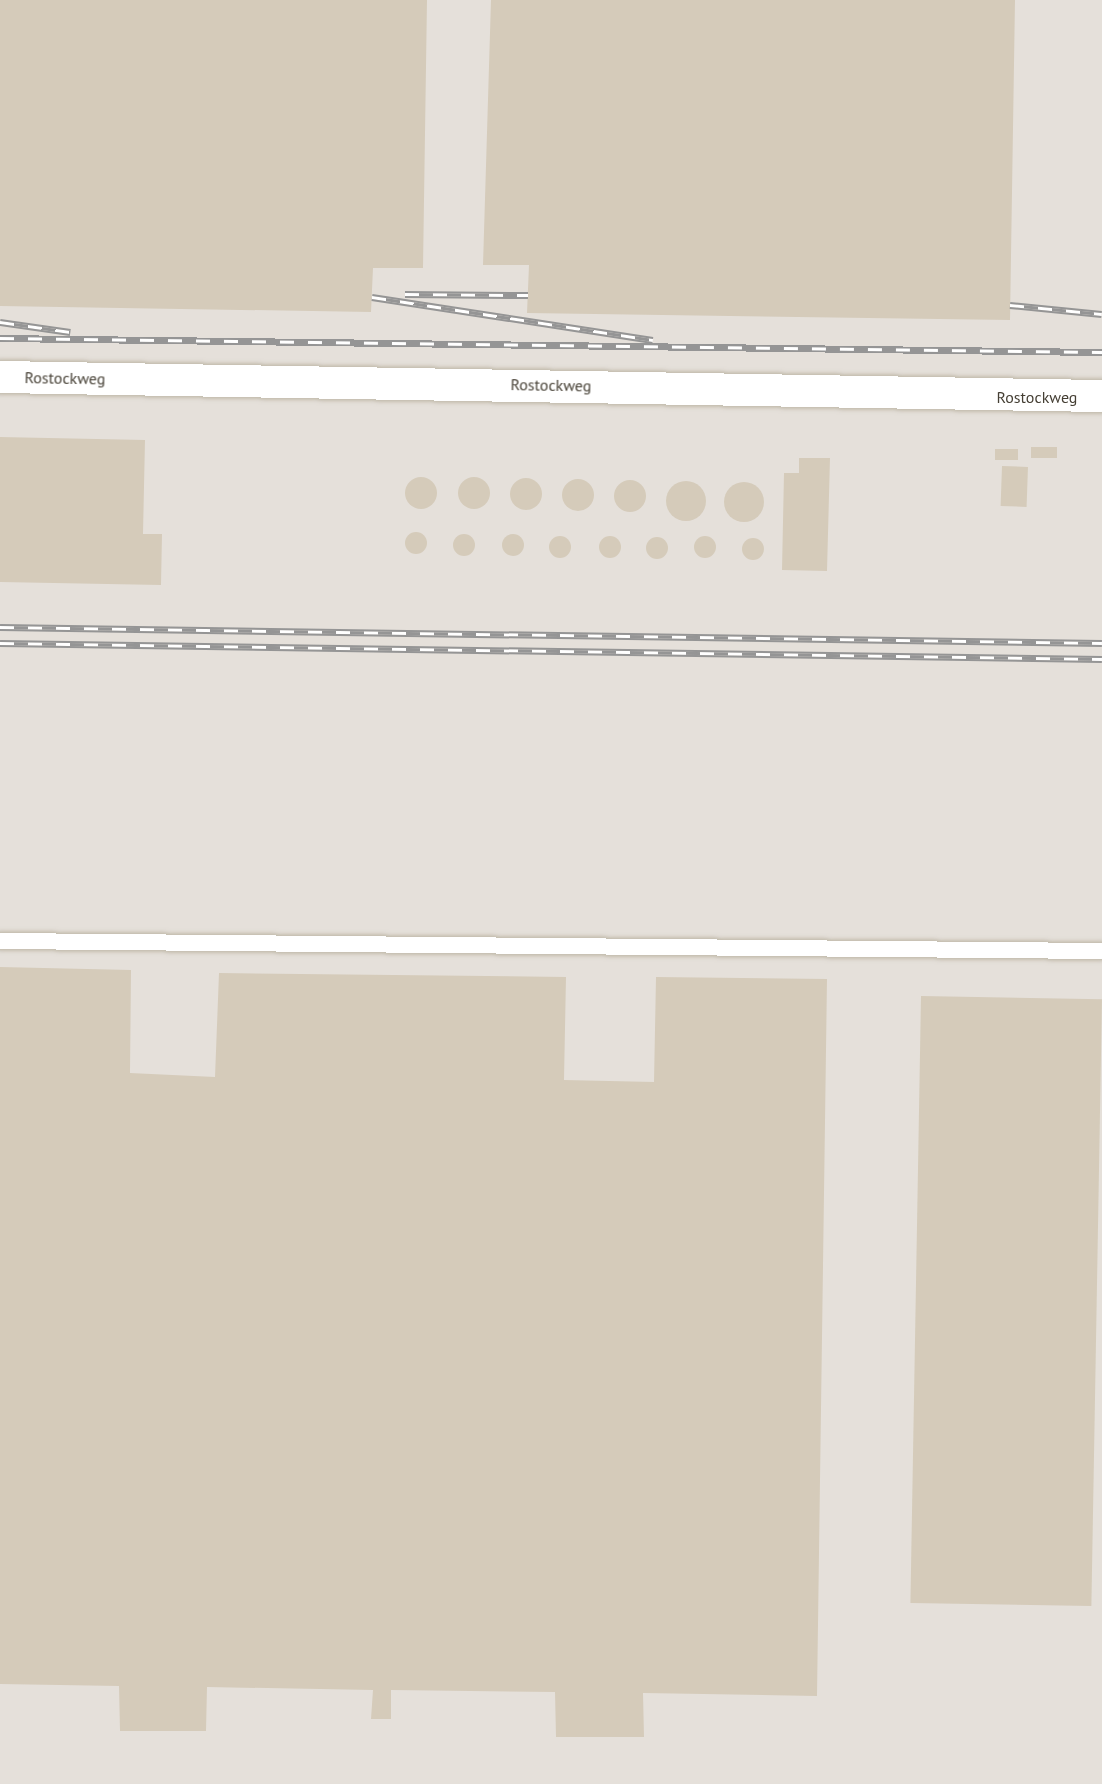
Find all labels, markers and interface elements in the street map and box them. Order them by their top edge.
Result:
street label: Rostockweg [24,368,106,388]
street label: Rostockweg [510,375,592,395]
street label: Rostockweg [997,387,1077,407]

